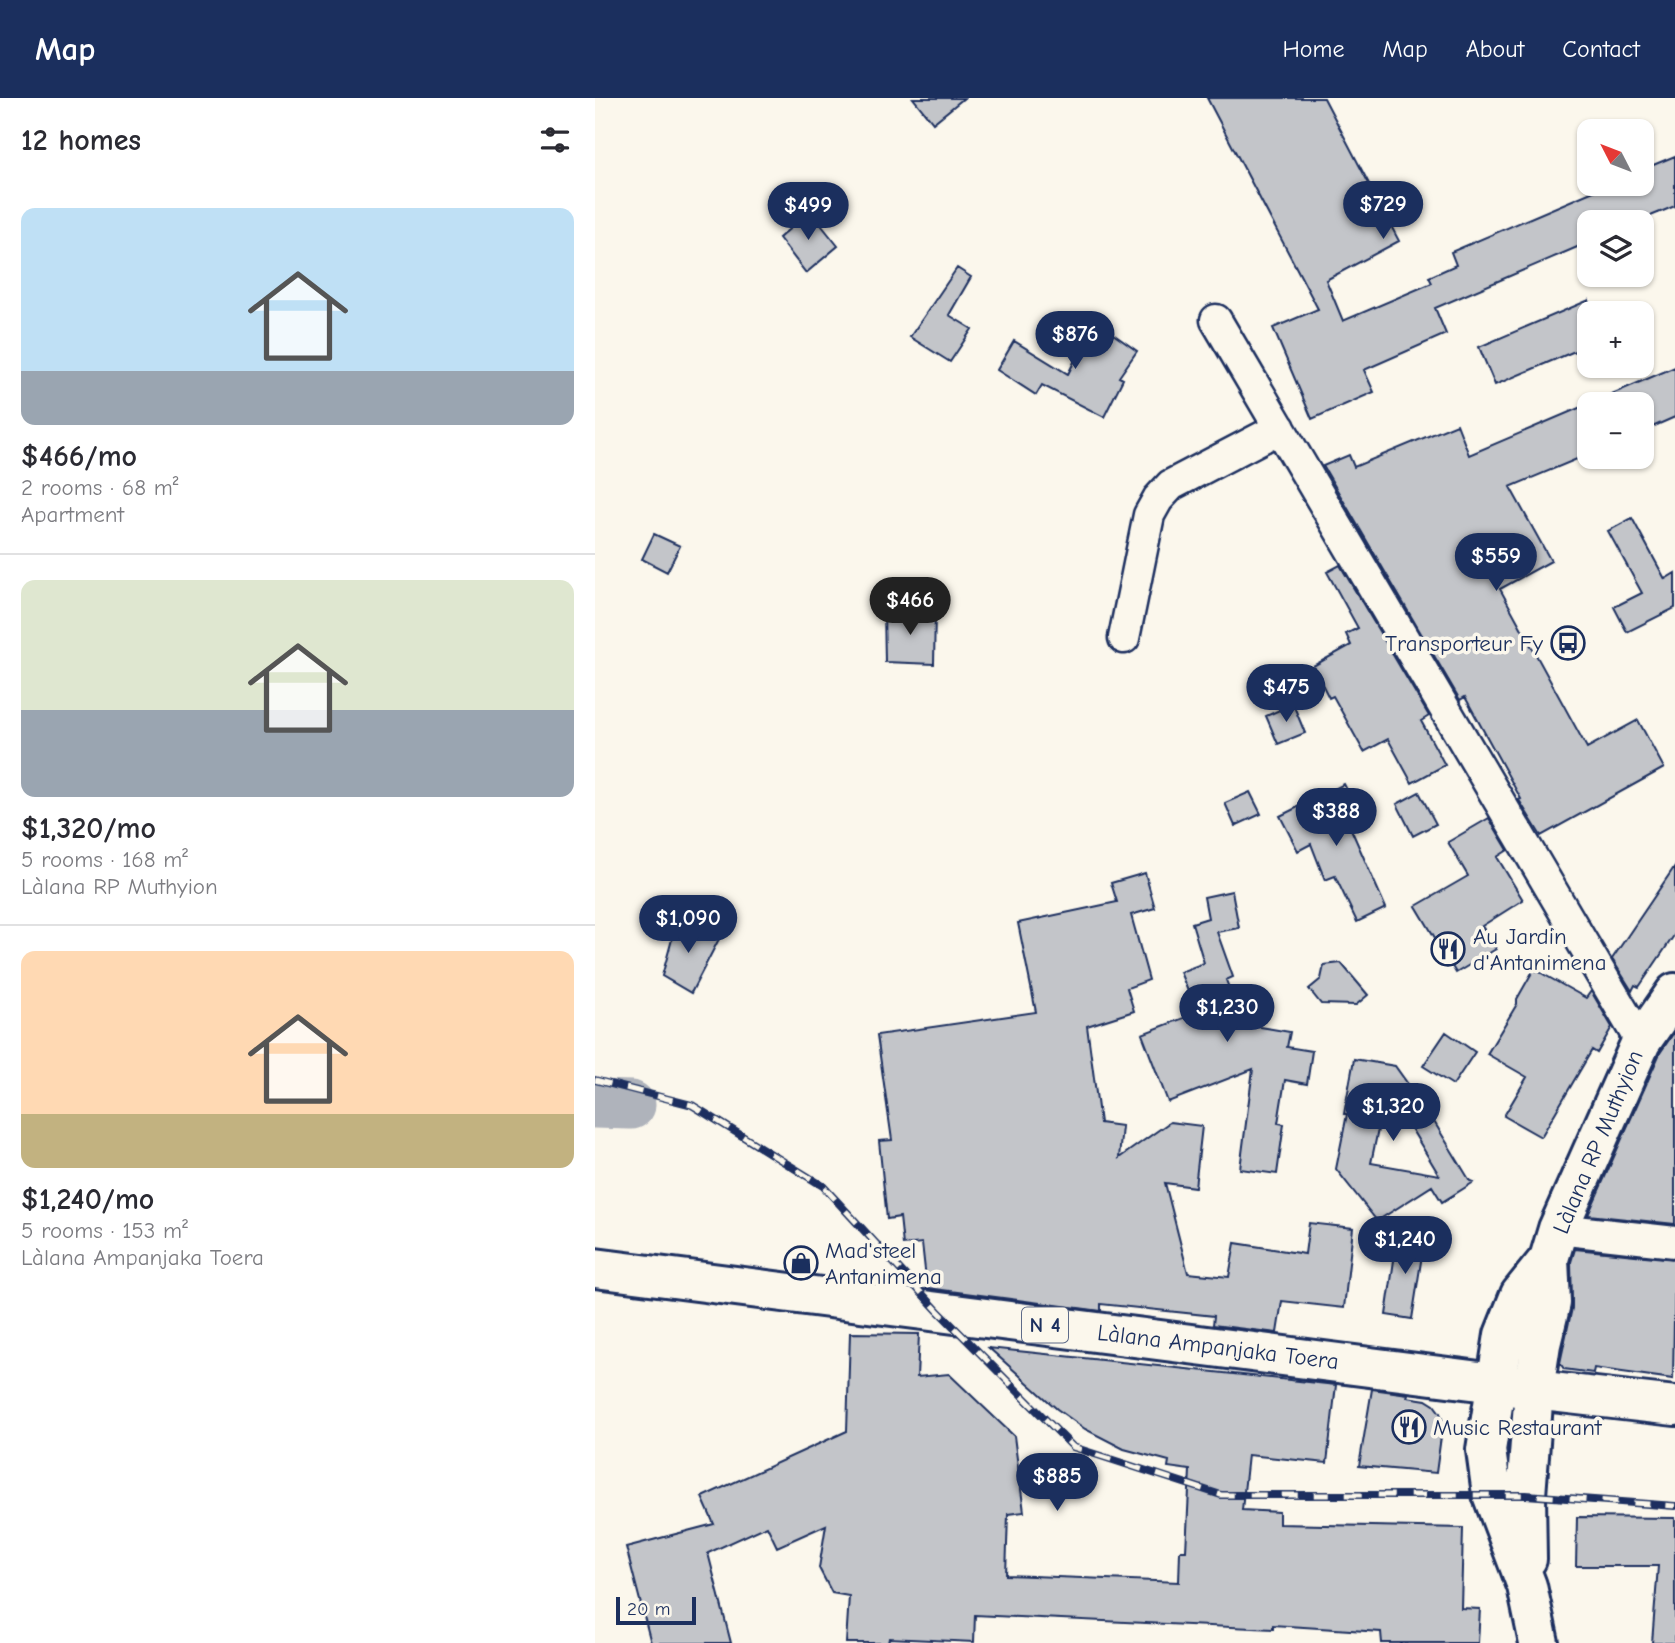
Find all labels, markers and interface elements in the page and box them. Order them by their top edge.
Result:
text: Map [35,30,96,68]
text: Home [1283,35,1344,63]
text: Map [1382,35,1428,63]
text: About [1466,35,1524,63]
text: Contact [1562,35,1640,63]
north arrow [1577,119,1654,196]
map controls [1577,119,1654,469]
icon: filters [536,121,574,159]
text: 12 homes [21,123,141,158]
pin: $729 [1342,181,1424,241]
pin: $499 [767,183,849,242]
text: $729 [1359,190,1407,217]
text: $499 [784,191,832,218]
button: layers [1577,210,1654,287]
icon: home [235,253,361,379]
button: + [1577,301,1654,378]
pin: $876 [1034,312,1116,371]
text: $876 [1051,320,1099,347]
button: − [1577,392,1654,469]
text: $466/mo [21,439,137,474]
text: 2 rooms · 68 m² [21,474,179,501]
text: Apartment [21,501,124,528]
pin: $559 [1455,533,1537,593]
text: $559 [1471,542,1521,569]
pin: $466 [869,578,951,637]
text: $466 [886,586,934,613]
bus stop icon: Transporteur Fy [1549,624,1587,662]
icon: home [235,625,361,751]
place label: Transporteur Fy [1385,630,1544,657]
pin: $475 [1245,664,1327,724]
text: $475 [1262,673,1310,700]
pin: $388 [1295,788,1377,848]
text: $388 [1312,797,1360,824]
text: $1,320/mo [21,811,156,846]
text: 5 rooms · 168 m² [21,846,188,873]
text: Làlana RP Muthyion [21,873,218,900]
pin: $1,090 [631,896,745,955]
text: $1,090 [655,904,721,931]
place label: Au Jardin d'Antanimena [1473,923,1607,976]
restaurant icon: Au Jardin d'Antanimena [1429,930,1467,968]
pin: $1,230 [1170,984,1284,1044]
text: $1,230 [1195,993,1259,1020]
icon: home [235,996,361,1122]
street label: Làlana RP Muthyion [1547,1046,1649,1238]
pin: $1,320 [1336,1084,1450,1143]
text: $1,320 [1361,1092,1425,1119]
text: $1,240/mo [21,1182,154,1217]
pin: $1,240 [1348,1216,1462,1276]
text: 5 rooms · 153 m² [21,1217,188,1244]
text: $1,240 [1374,1225,1436,1252]
place label: Mad'steel Antanimena [825,1237,942,1290]
text: Làlana Ampanjaka Toera [21,1244,264,1271]
shop icon: Mad'steel Antanimena [782,1244,820,1282]
road number: N 4 [1022,1308,1068,1342]
street label: Làlana Ampanjaka Toera [1096,1319,1340,1375]
restaurant icon: Music Restaurant [1390,1408,1428,1446]
place label: Music Restaurant [1433,1414,1603,1441]
pin: $885 [1016,1454,1098,1513]
text: $885 [1032,1462,1082,1489]
scale bar [616,1594,697,1626]
text: 20 m [627,1598,671,1620]

